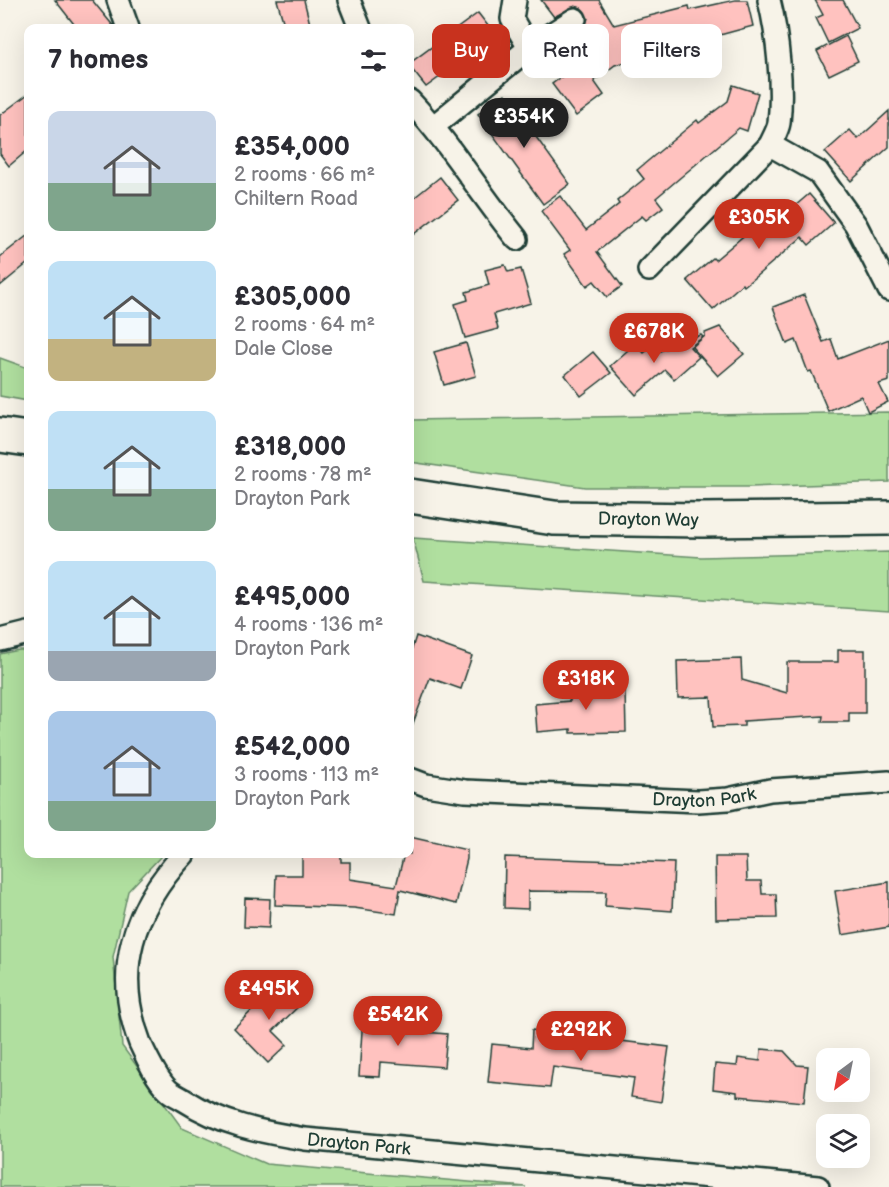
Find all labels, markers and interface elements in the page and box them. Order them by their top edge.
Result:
chip: Buy [432,24,510,78]
chip: Rent [522,24,609,78]
chip: Filters [621,24,722,78]
icon: filters [357,44,390,77]
text: 7 homes [48,45,148,76]
pin: £354K [482,98,566,149]
text: £354K [493,105,555,129]
text: £354,000 [234,132,350,163]
icon: home [96,135,168,207]
text: 2 rooms · 66 m² [234,163,375,187]
text: Chiltern Road [234,187,358,211]
pin: £305K [717,199,801,250]
text: £305K [728,206,790,230]
text: £305,000 [234,282,351,313]
icon: home [96,285,168,357]
text: 2 rooms · 64 m² [234,313,375,337]
pin: £678K [612,313,696,364]
text: £678K [623,320,685,344]
text: Dale Close [234,337,333,361]
text: £318,000 [234,432,346,463]
icon: home [96,435,168,507]
text: 2 rooms · 78 m² [234,463,372,487]
text: Drayton Park [234,487,349,511]
street label: Drayton Way [598,508,700,530]
text: £495,000 [234,582,350,613]
icon: home [96,585,168,657]
text: 4 rooms · 136 m² [234,613,383,637]
text: Drayton Park [234,637,349,661]
pin: £318K [544,660,628,711]
text: £318K [557,667,615,691]
text: £542,000 [234,732,350,763]
icon: home [96,735,168,807]
text: 3 rooms · 113 m² [234,763,379,787]
street label: Drayton Park [652,783,758,812]
text: Drayton Park [234,787,349,811]
pin: £495K [227,970,311,1021]
text: £495K [238,977,300,1001]
pin: £542K [356,996,440,1047]
text: £542K [367,1003,429,1027]
pin: £292K [539,1011,623,1062]
text: £292K [550,1018,612,1042]
north arrow [816,1048,870,1102]
map controls [816,1048,870,1168]
button: layers [816,1114,870,1168]
street label: Drayton Park [306,1129,412,1159]

